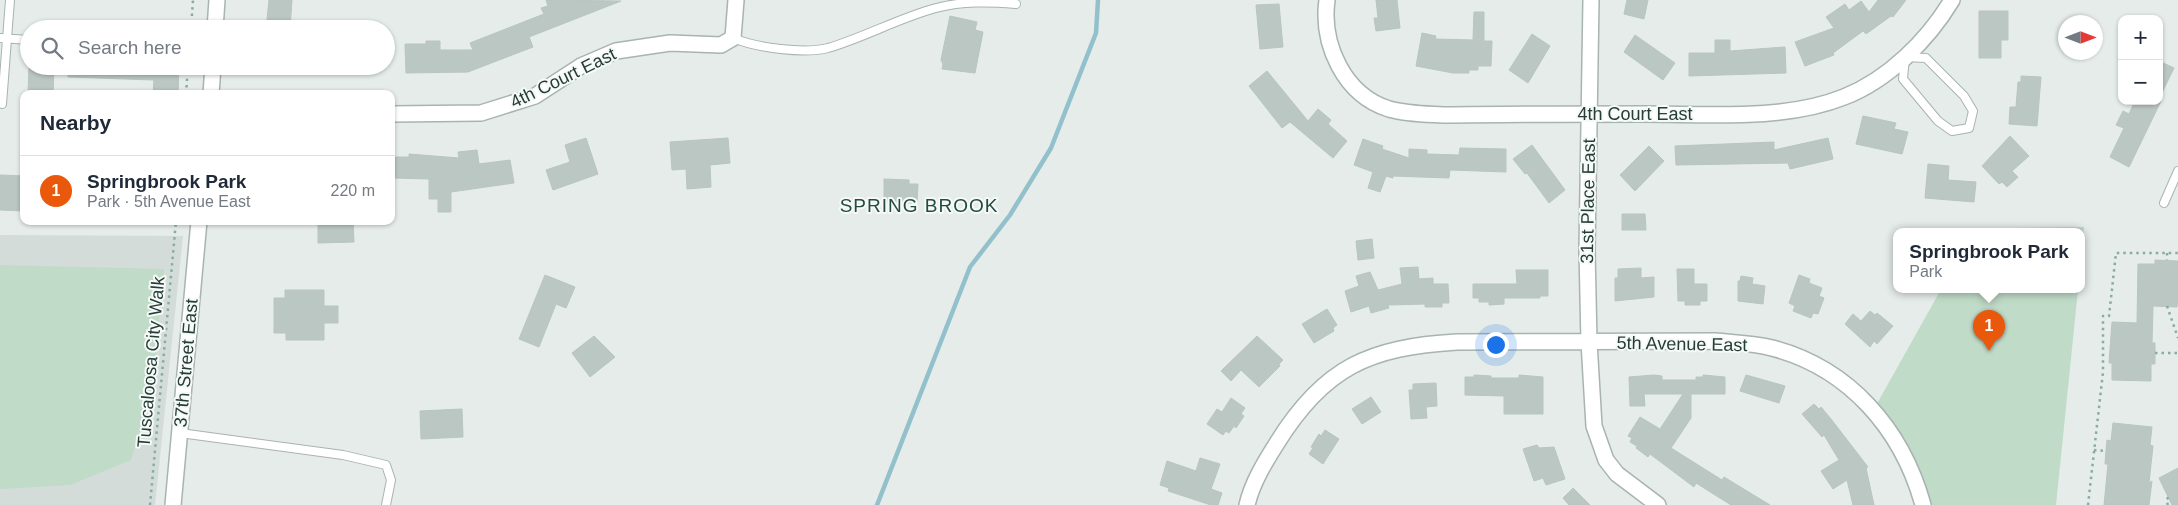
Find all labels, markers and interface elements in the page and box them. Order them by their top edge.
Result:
north arrow [2058,15,2103,60]
map controls [2118,15,2163,105]
button: + [2118,15,2163,60]
search box [20,20,395,75]
icon: search [38,34,66,62]
text: Search here [78,37,182,58]
street label: 4th Court East [507,44,619,112]
button: − [2118,60,2163,105]
street label: 4th Court East [1577,104,1693,124]
text: Nearby [40,111,111,134]
street label: 31st Place East [1577,138,1599,264]
text: Springbrook Park [87,171,246,192]
text: 1 [52,182,60,199]
text: 220 m [331,182,375,199]
text: Park · 5th Avenue East [87,193,250,210]
district label: SPRING BROOK [840,195,998,216]
popup [1893,228,2085,293]
text: Springbrook Park [1909,241,2069,262]
text: Park [1909,263,1942,280]
street label: Tuscaloosa City Walk [134,275,169,448]
street label: 37th Street East [170,298,202,428]
pin: 1 [1973,310,2005,351]
your location [1483,332,1509,358]
street label: 5th Avenue East [1616,333,1748,355]

